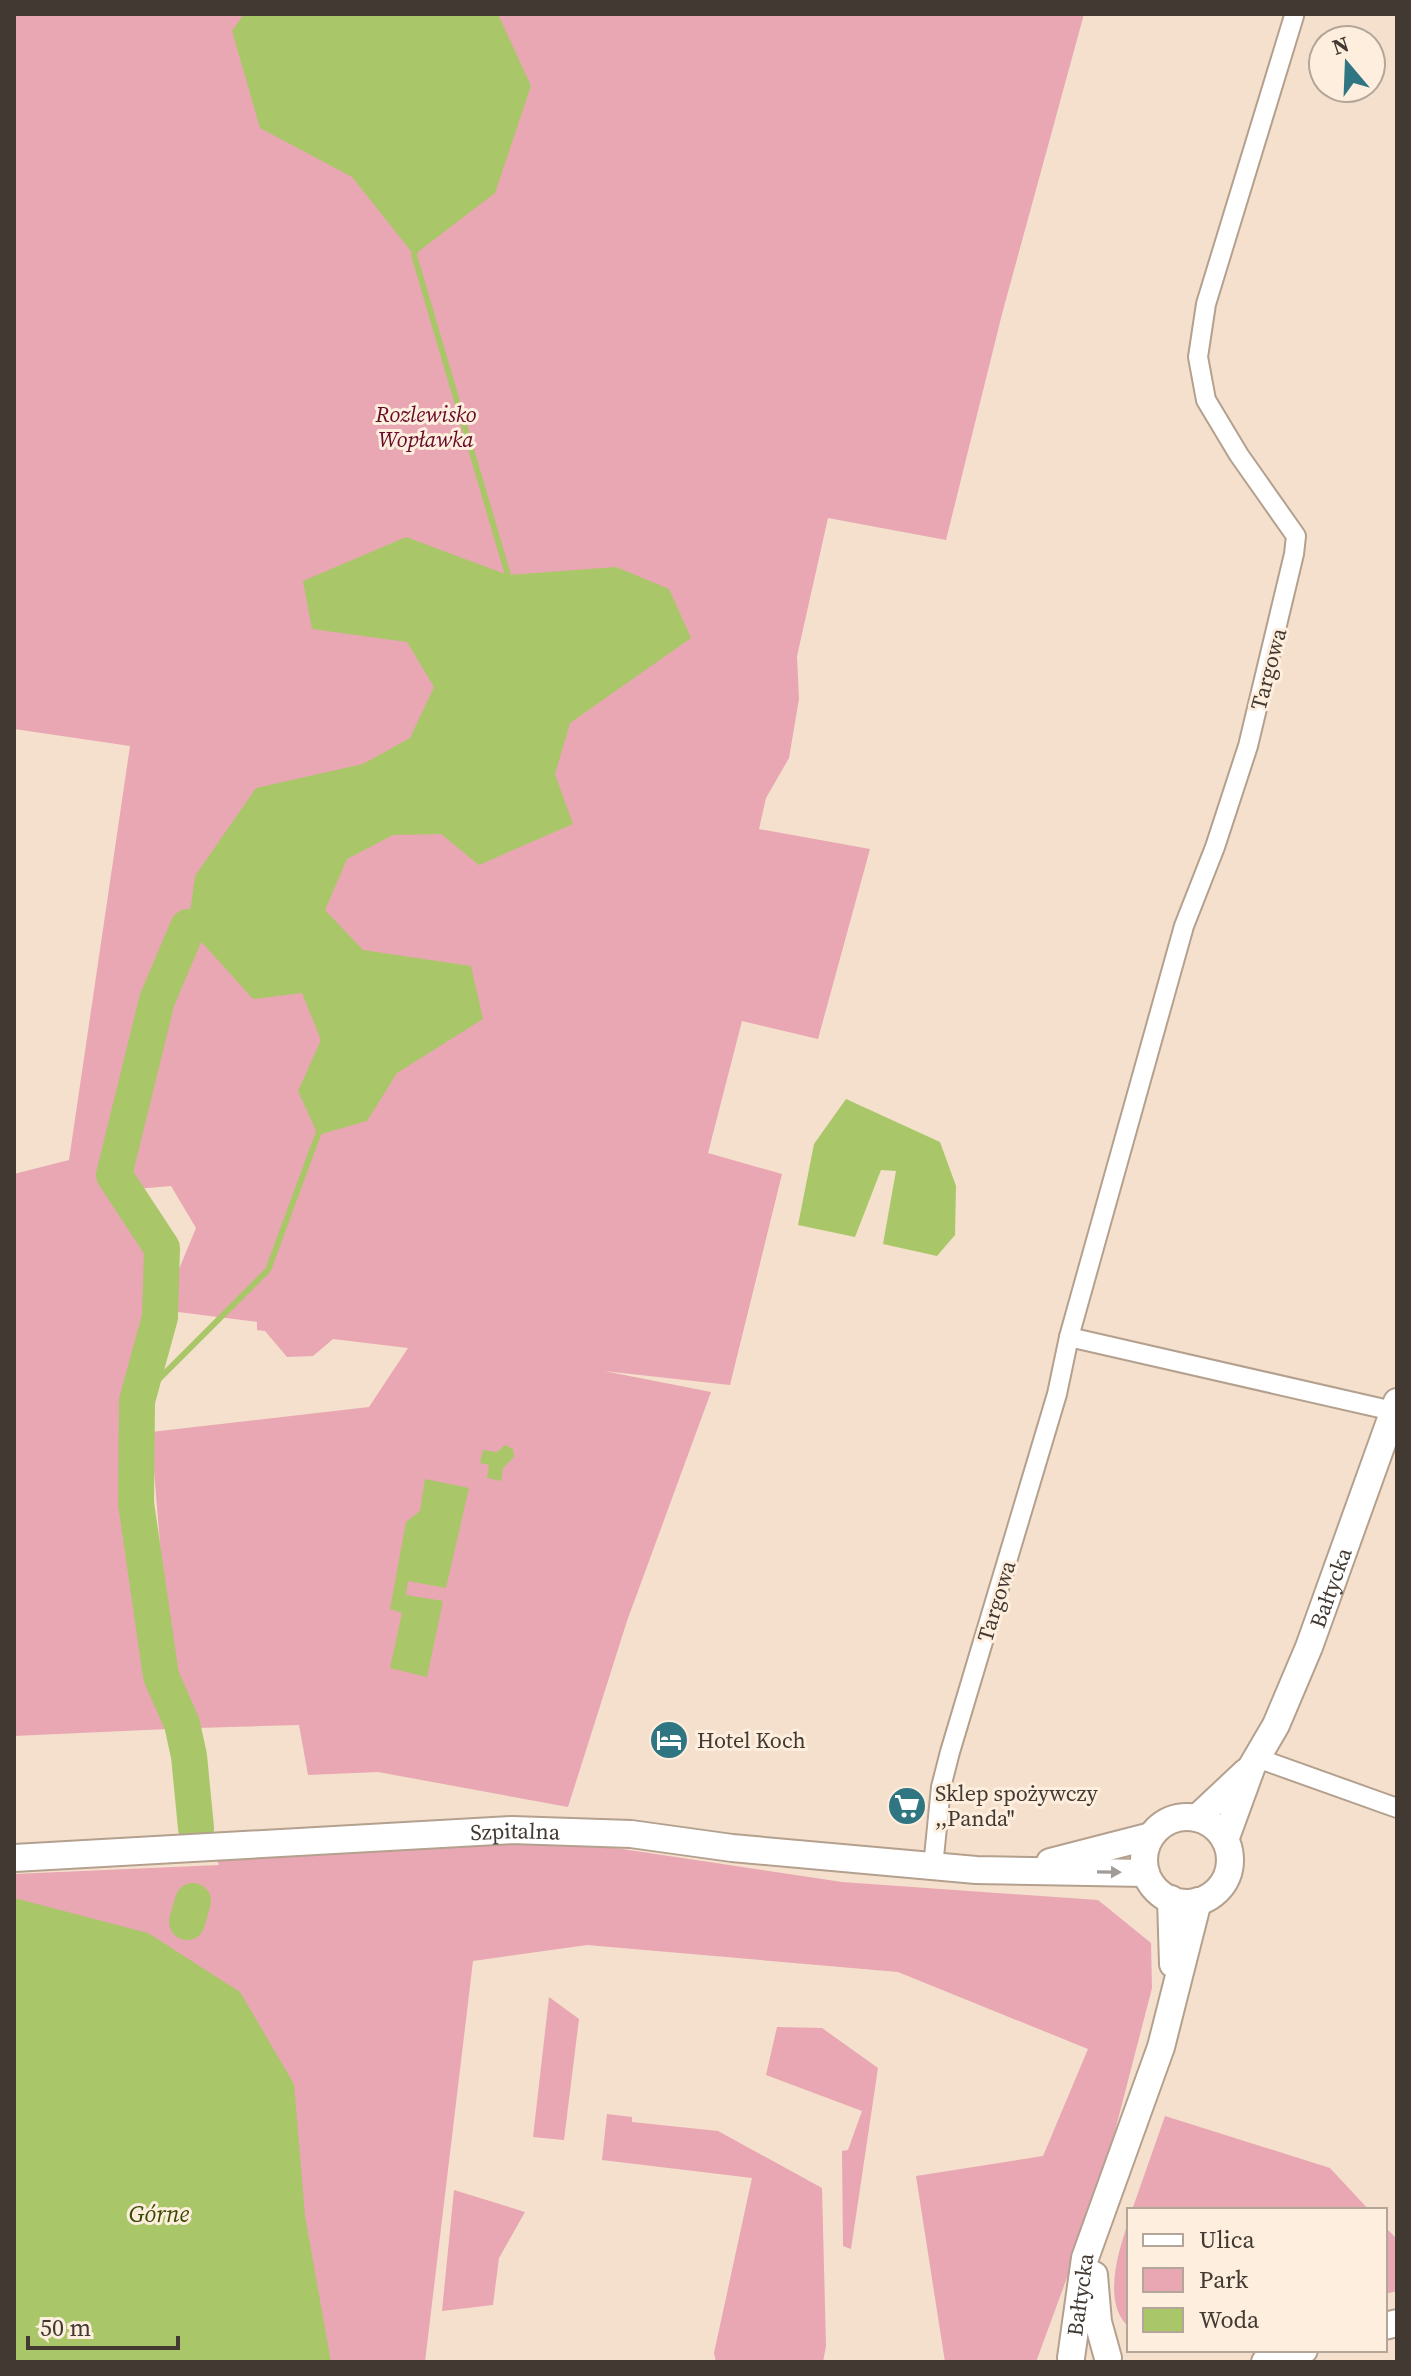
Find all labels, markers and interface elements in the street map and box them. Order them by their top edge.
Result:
north arrow [1307,24,1387,104]
text: N [1328,28,1353,62]
park label: Rozlewisko Wopławka [374,399,477,454]
street label: Targowa [1243,624,1293,713]
street label: Bałtycka [1302,1543,1359,1632]
street label: Targowa [969,1556,1023,1645]
hotel icon: Hotel Koch [648,1719,690,1761]
place label: Hotel Koch [697,1725,806,1755]
place label: Sklep spożywczy ,,Panda" [935,1778,1098,1833]
supermarket icon: Sklep spożywczy ,,Panda" [886,1785,928,1827]
street label: Szpitalna [469,1815,561,1847]
one-way arrow [1097,1866,1122,1879]
water label: Górne [129,2197,189,2230]
legend [1127,2208,1387,2352]
text: Ulica [1199,2223,1255,2256]
street label: Bałtycka [1059,2250,1101,2338]
text: Park [1199,2263,1249,2296]
scale bar [28,2300,178,2350]
text: Woda [1199,2303,1260,2336]
text: 50 m [40,2311,91,2344]

